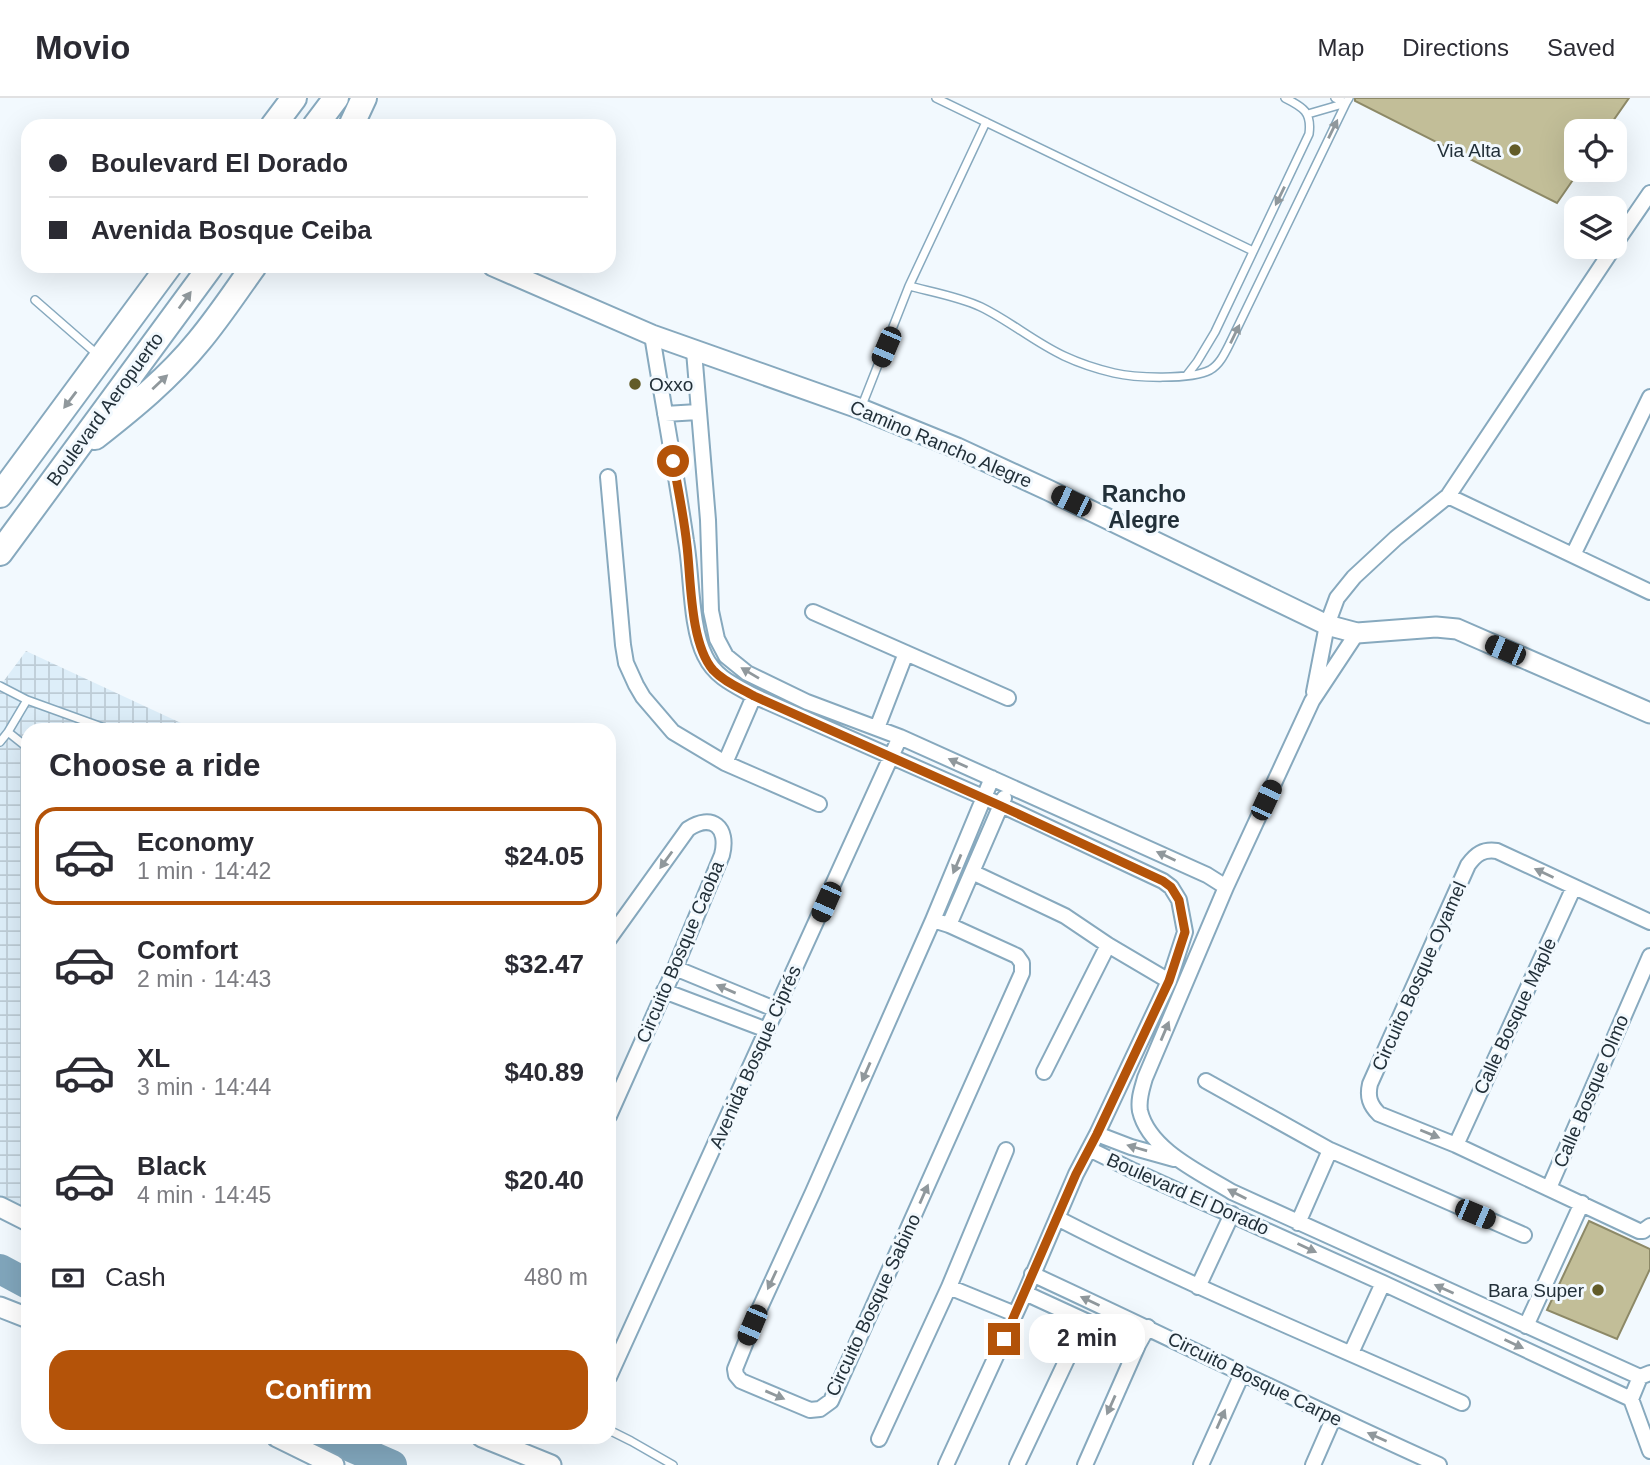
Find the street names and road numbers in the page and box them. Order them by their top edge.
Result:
street label: Boulevard Aeropuerto [42,328,168,490]
street label: Camino Rancho Alegre [847,396,1035,492]
street label: Circuito Bosque Caoba [632,858,728,1046]
street label: Circuito Bosque Oyamel [1368,878,1470,1074]
street label: Calle Bosque Maple [1470,935,1560,1097]
street label: Avenida Bosque Ciprés [705,962,805,1152]
street label: Calle Bosque Olmo [1549,1012,1633,1170]
street label: Boulevard El Dorado [1104,1149,1272,1239]
street label: Circuito Bosque Sabino [822,1211,924,1399]
street label: Circuito Bosque Carpe [1164,1328,1346,1430]

